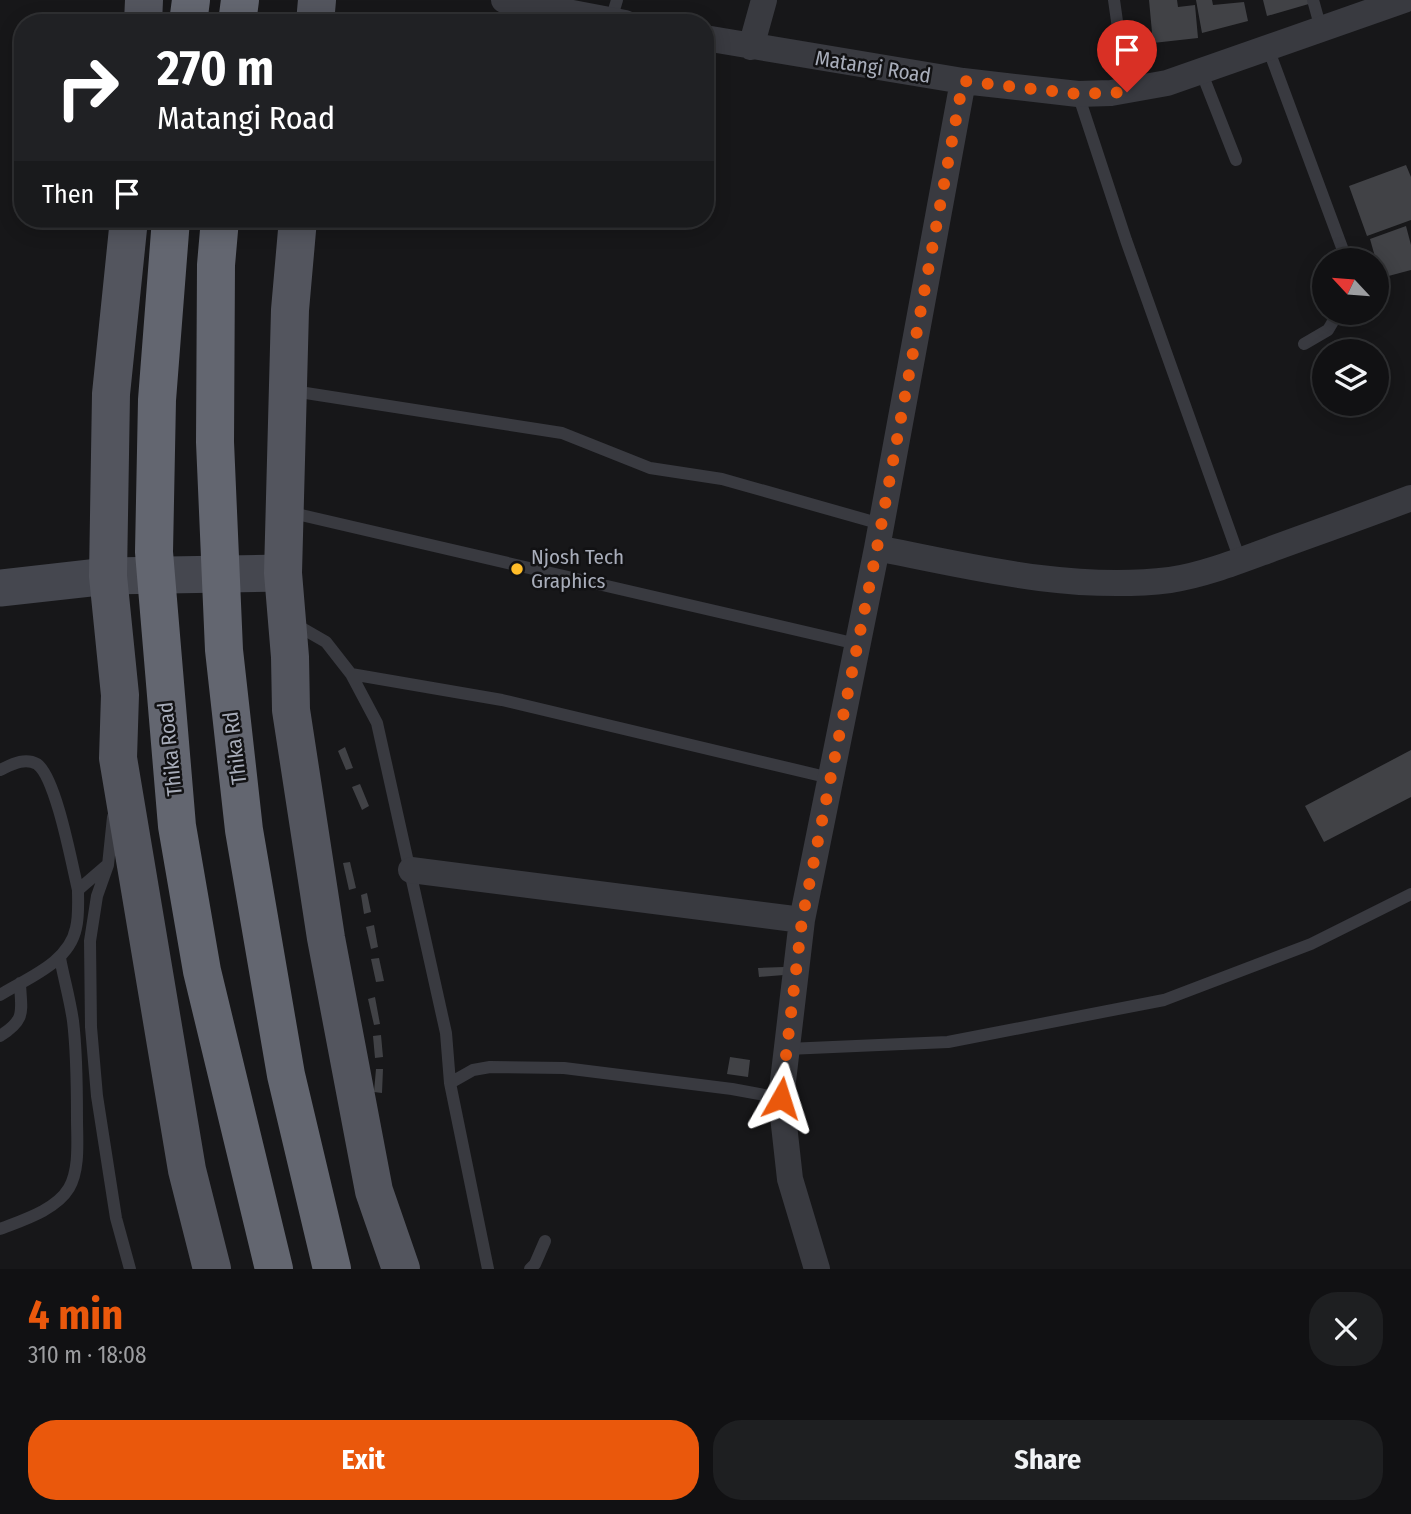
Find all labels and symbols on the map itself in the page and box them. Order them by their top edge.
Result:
pin [1097,20,1157,92]
street label: Matangi Road [813,45,933,89]
north arrow [1312,248,1390,326]
place label: Njosh Tech Graphics [531,544,624,594]
marker: Njosh Tech Graphics [509,561,525,577]
street label: Thika Road [152,701,188,797]
street label: Thika Rd [218,710,252,786]
position arrow [744,1061,818,1135]

